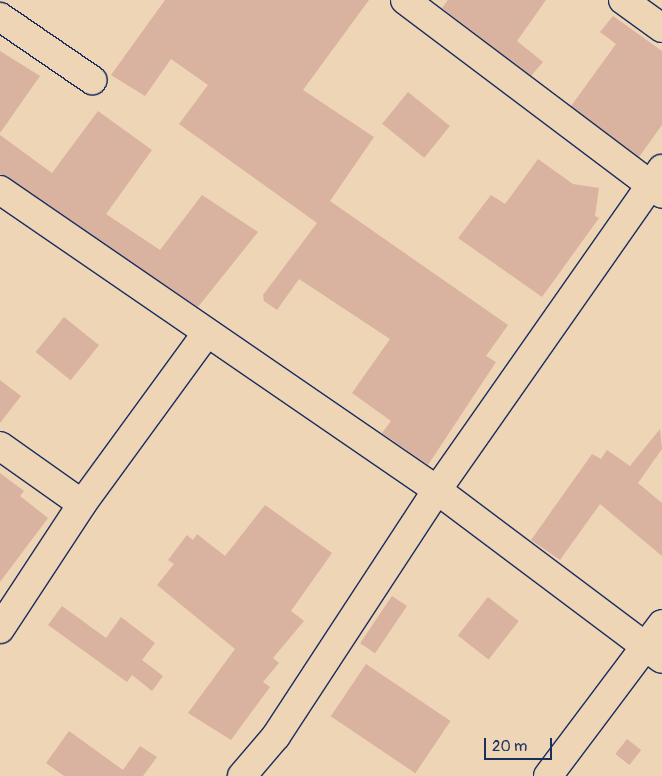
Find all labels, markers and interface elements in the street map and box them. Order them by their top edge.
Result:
scale bar [487,728,554,760]
text: 20 m [492,737,527,756]

